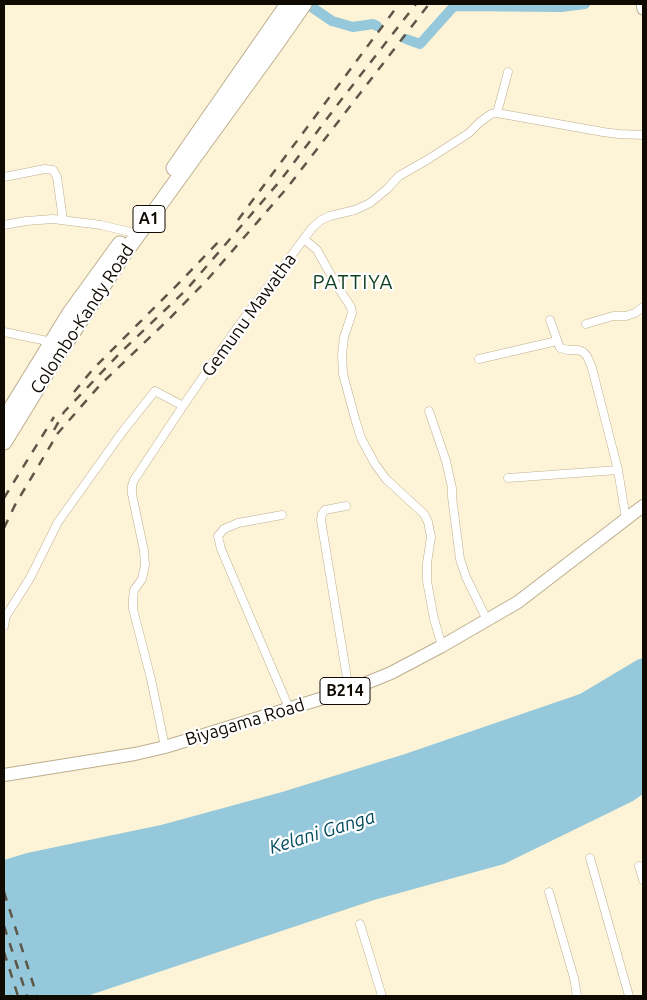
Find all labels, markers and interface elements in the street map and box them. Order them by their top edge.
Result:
road number: A1 [133,205,165,232]
street label: Colombo-Kandy Road [26,240,138,398]
street label: Gemunu Mawatha [197,249,301,381]
district label: PATTIYA [312,270,394,294]
road number: B214 [320,678,370,704]
street label: Biyagama Road [183,694,307,750]
water label: Kelani Ganga [266,805,378,859]

